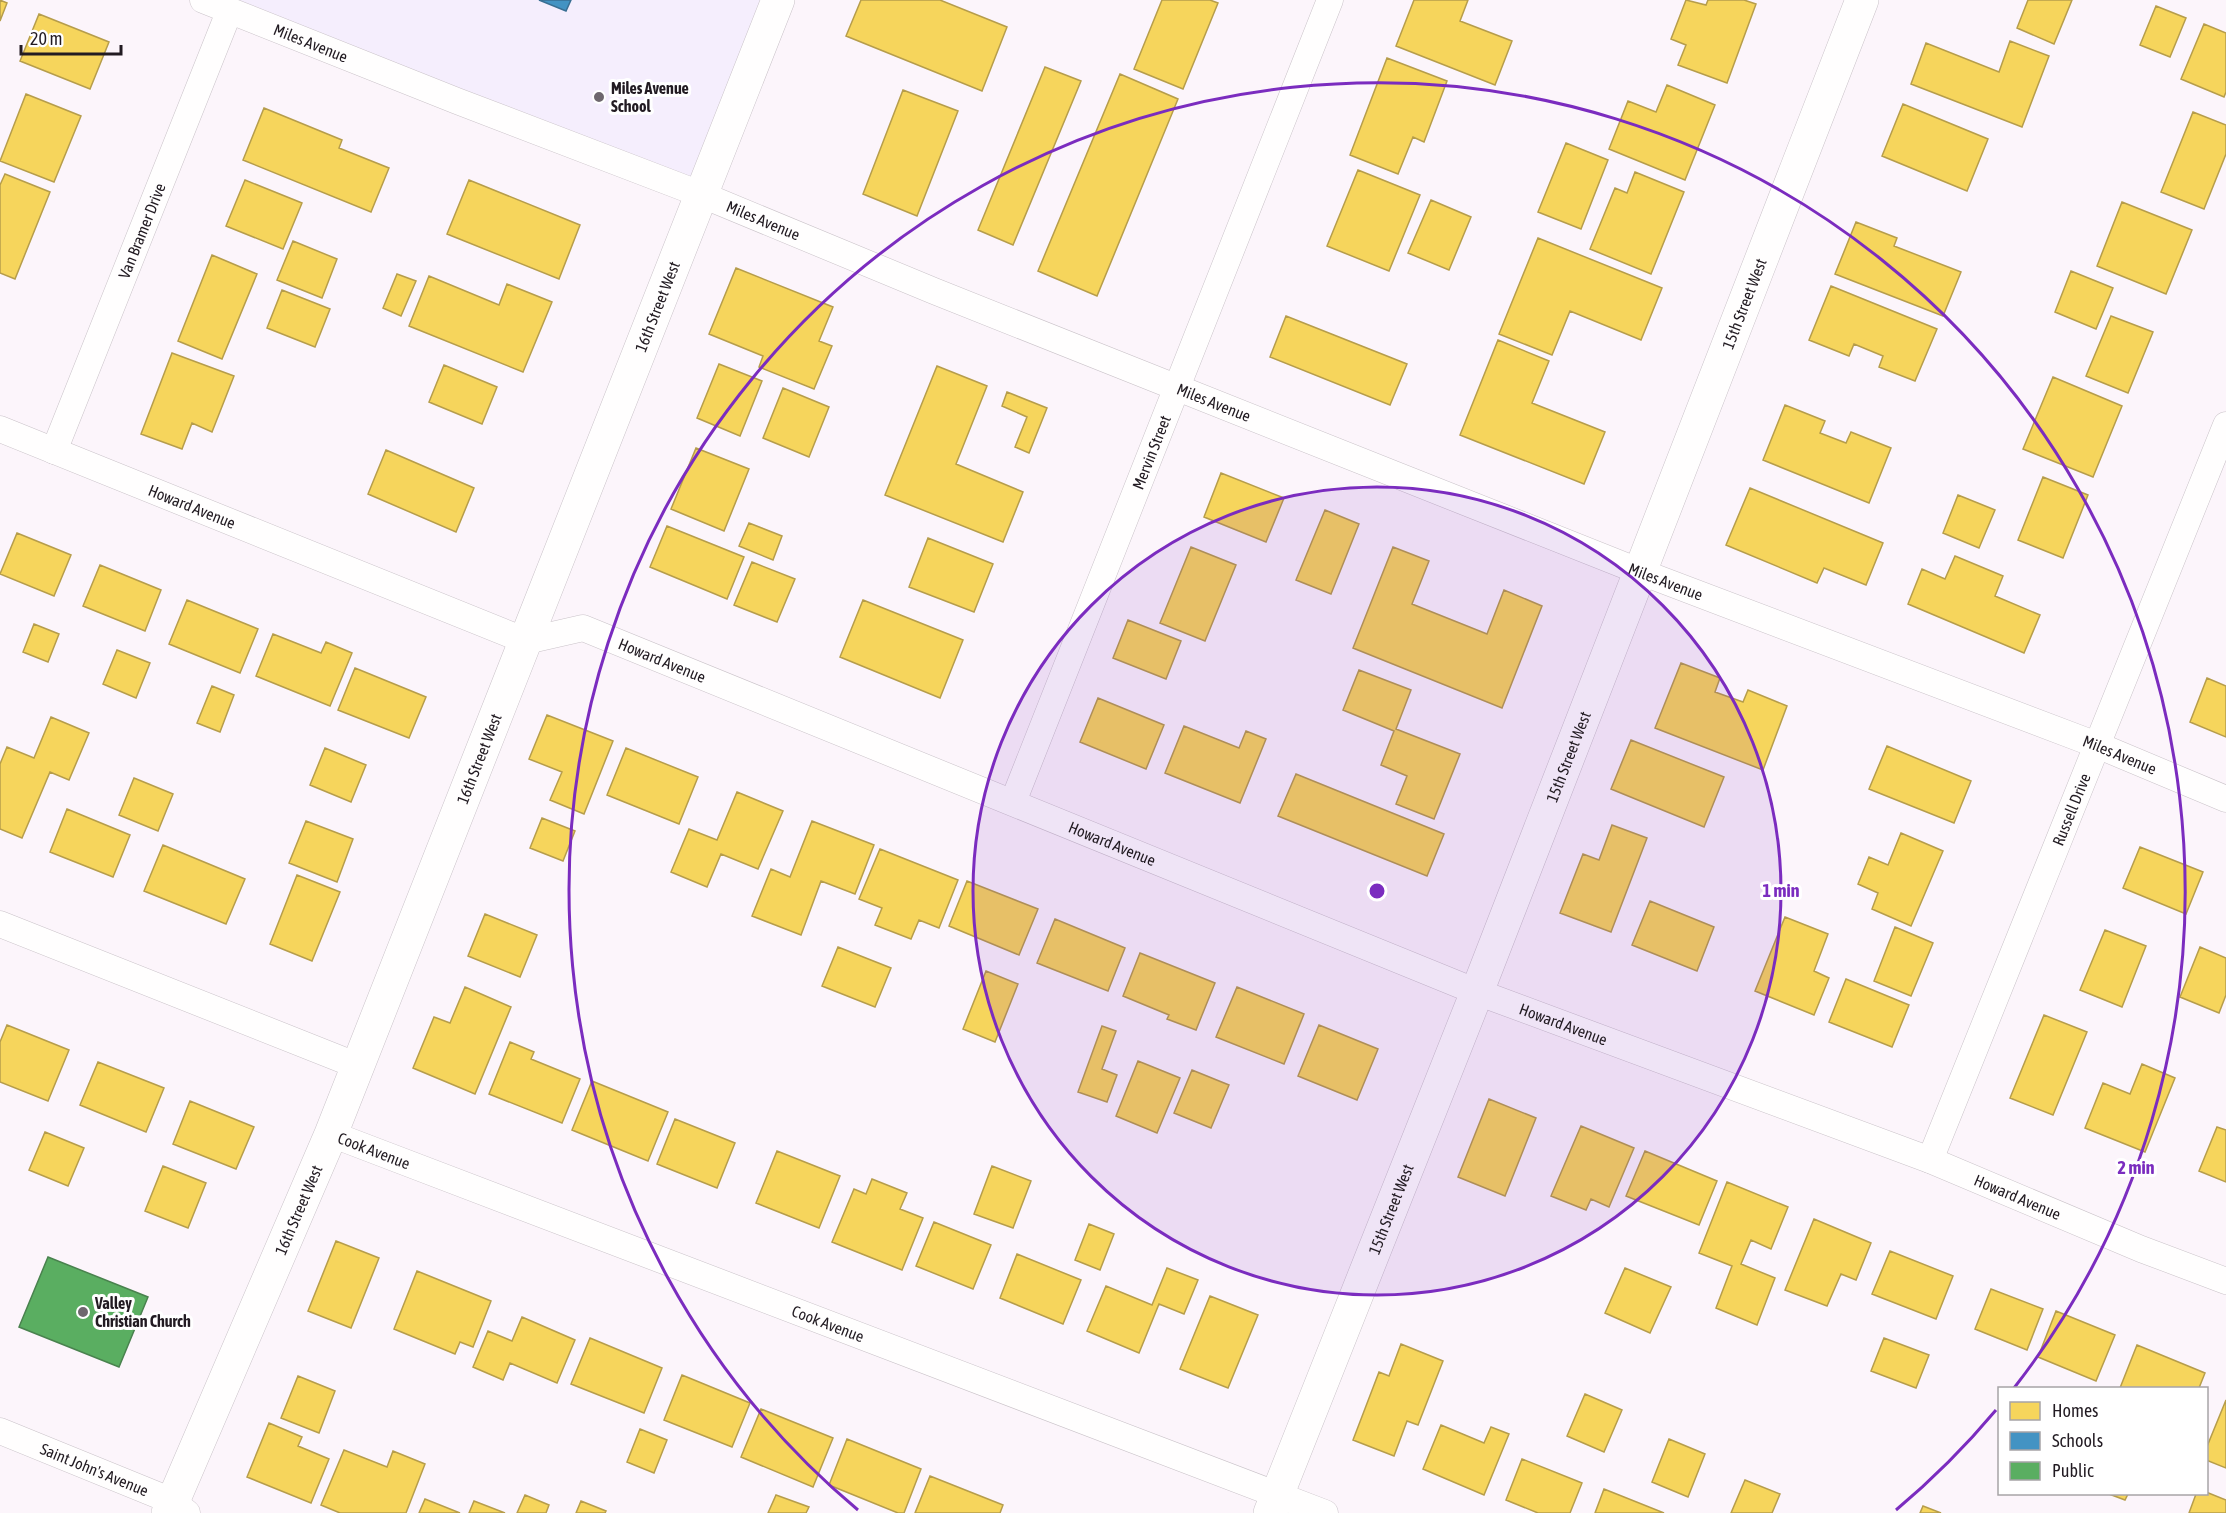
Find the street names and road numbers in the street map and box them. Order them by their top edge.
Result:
street label: Miles Avenue [271,20,350,66]
street label: Van Bramer Drive [115,181,169,281]
street label: Miles Avenue [724,197,803,243]
street label: 15th Street West [1718,255,1770,351]
street label: 16th Street West [631,258,683,354]
street label: Miles Avenue [1174,380,1253,425]
street label: Mervin Street [1128,412,1174,492]
street label: Howard Avenue [146,481,238,532]
street label: Miles Avenue [1626,559,1705,604]
street label: Howard Avenue [616,634,708,686]
street label: 15th Street West [1543,709,1594,805]
street label: 16th Street West [453,711,505,806]
street label: Miles Avenue [2080,732,2159,778]
street label: Russell Drive [2049,771,2094,848]
street label: Howard Avenue [1066,818,1158,869]
street label: Howard Avenue [1517,1000,1610,1049]
street label: Cook Avenue [335,1128,413,1172]
street label: 15th Street West [1365,1161,1417,1257]
street label: 16th Street West [271,1162,326,1257]
street label: Howard Avenue [1971,1171,2064,1223]
street label: Cook Avenue [789,1302,867,1345]
street label: Saint John's Avenue [38,1439,151,1499]

